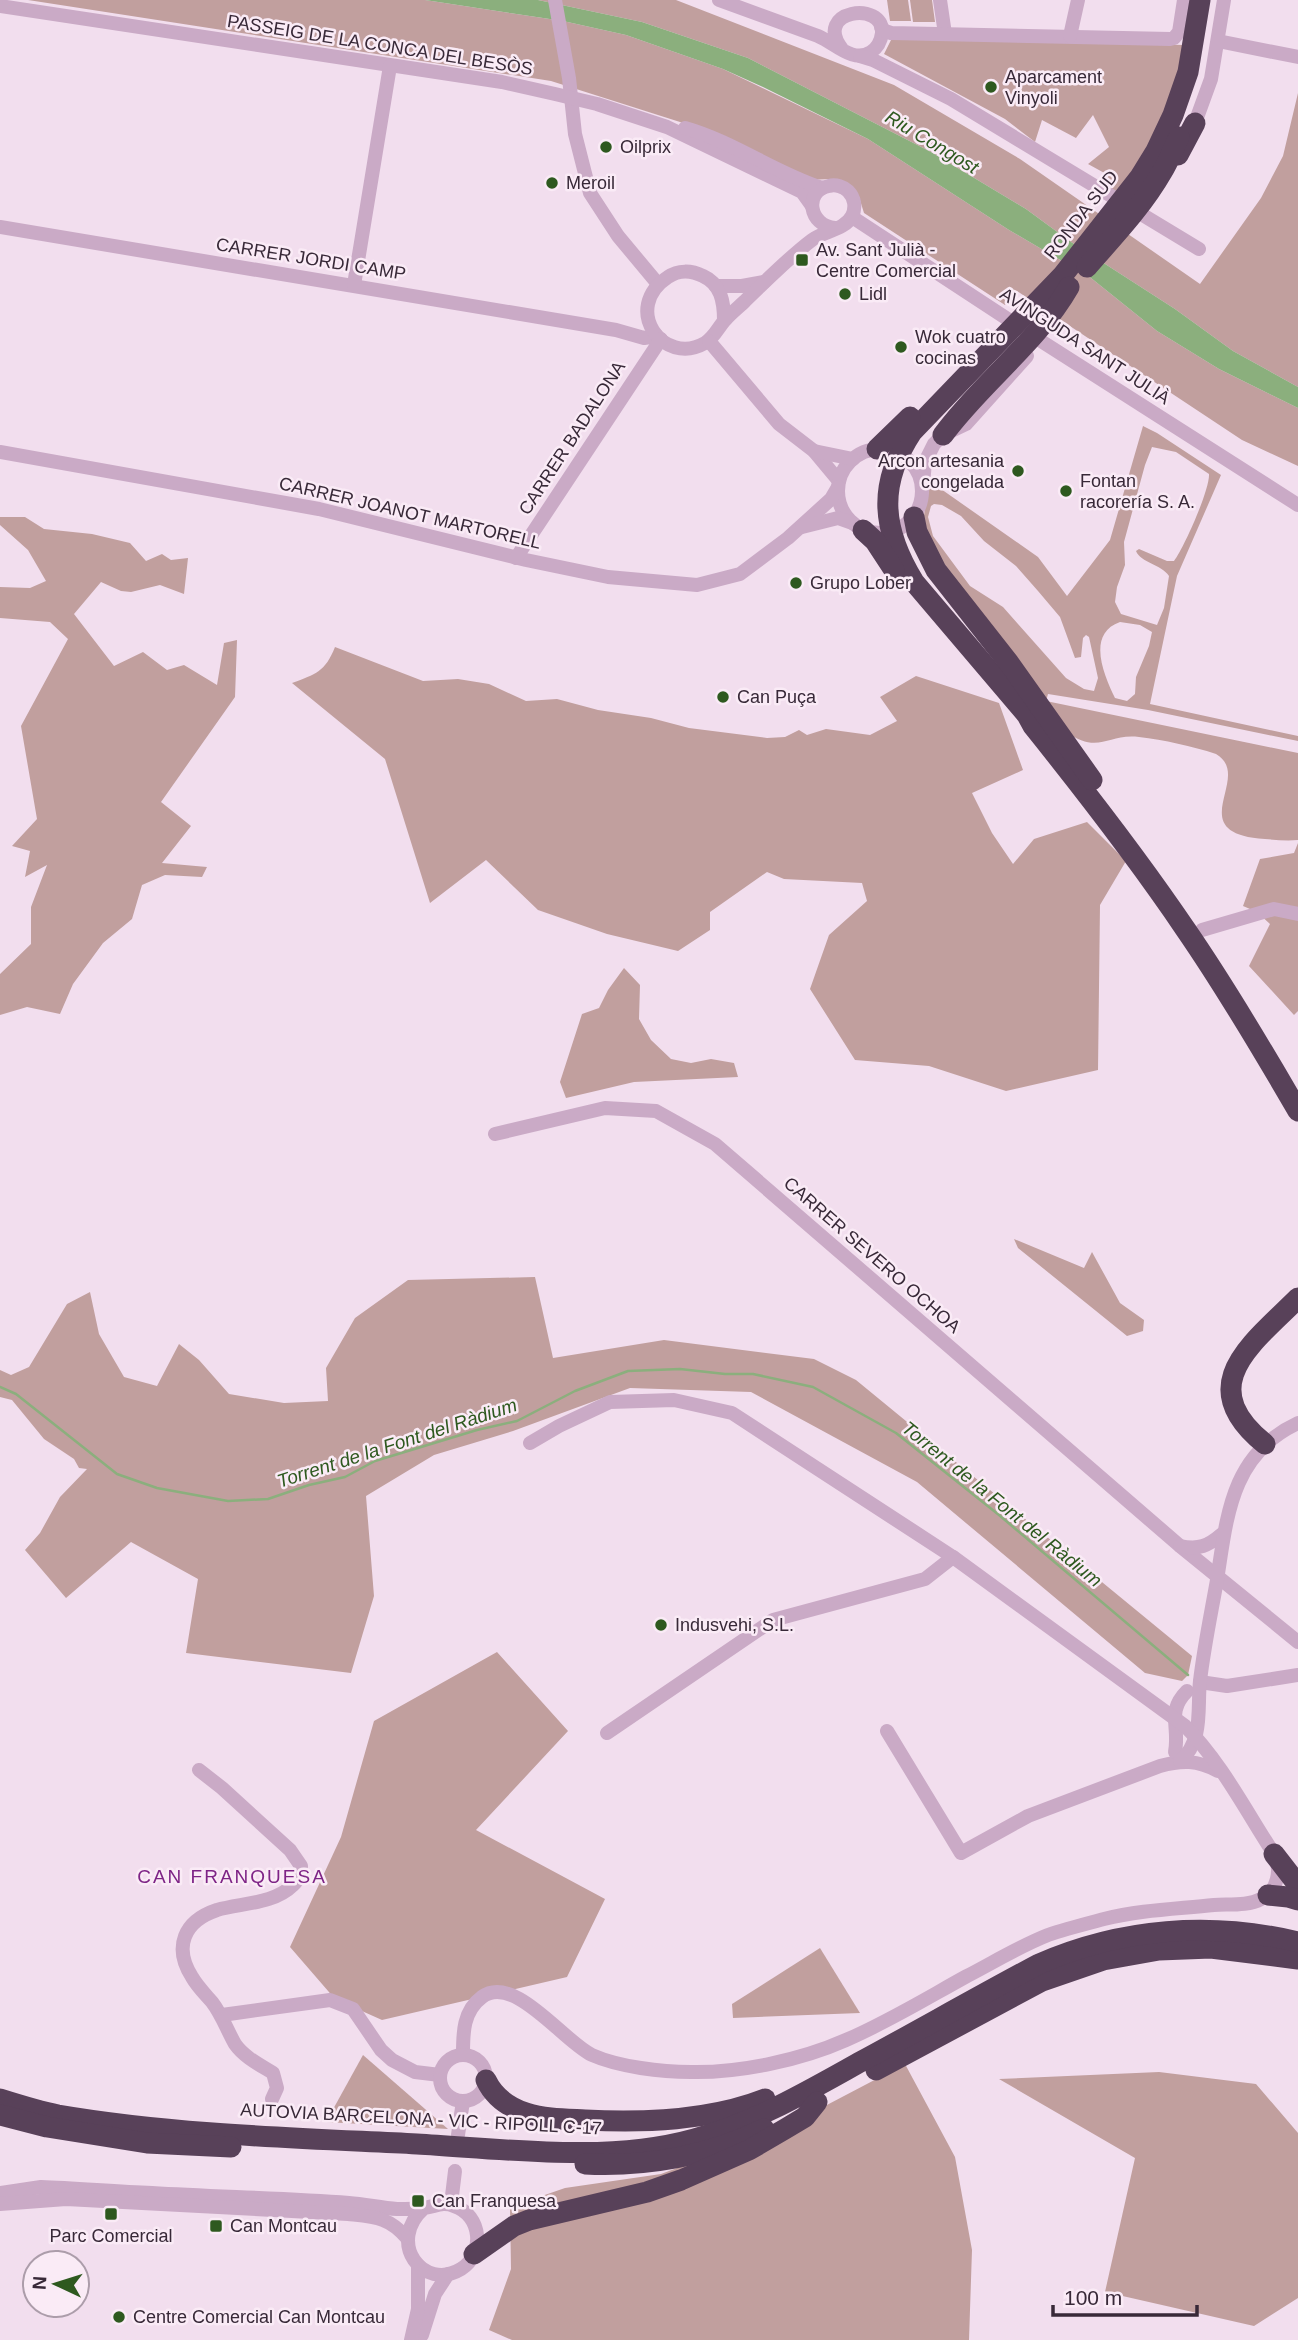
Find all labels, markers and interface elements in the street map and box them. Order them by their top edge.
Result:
street label: PASSEIG DE LA CONCA DEL BESÒS [226,10,534,79]
place label: Aparcament Vinyoli [1005,67,1102,108]
marker: Aparcament Vinyoli [983,79,999,95]
water label: Riu Congost [882,106,983,178]
place label: Oilprix [620,137,671,157]
marker: Oilprix [598,139,614,155]
street label: RONDA SUD [1040,167,1122,263]
place label: Meroil [566,173,615,193]
marker: Meroil [544,175,560,191]
street label: CARRER JORDI CAMP [215,234,407,284]
place label: Av. Sant Julià - Centre Comercial [816,240,956,281]
marker: Av. Sant Julià - Centre Comercial [794,252,810,268]
place label: Lidl [859,284,887,304]
street label: AVINGUDA SANT JULIÀ [996,284,1174,408]
marker: Lidl [837,286,853,302]
place label: Wok cuatro cocinas [915,327,1006,368]
marker: Wok cuatro cocinas [893,339,909,355]
street label: CARRER BADALONA [515,357,629,519]
place label: Arcon artesania congelada [878,451,1005,492]
marker: Arcon artesania congelada [1010,463,1026,479]
place label: Fontan racorería S. A. [1080,471,1195,512]
street label: CARRER JOANOT MARTORELL [277,473,543,553]
marker: Fontan racorería S. A. [1058,483,1074,499]
place label: Grupo Lober [810,573,911,593]
marker: Grupo Lober [788,575,804,591]
place label: Can Puça [737,687,817,707]
marker: Can Puça [715,689,731,705]
street label: CARRER SEVERO OCHOA [780,1173,964,1337]
water label: Torrent de la Font del Ràdium [275,1394,519,1492]
water label: Torrent de la Font del Ràdium [898,1417,1106,1591]
place label: Indusvehi, S.L. [675,1615,794,1635]
marker: Indusvehi, S.L. [653,1617,669,1633]
district label: CAN FRANQUESA [137,1866,327,1887]
street label: AUTOVIA BARCELONA - VIC - RIPOLL C-17 [240,2100,602,2138]
place label: Can Franquesa [432,2191,557,2211]
marker: Can Franquesa [410,2193,426,2209]
marker: Parc Comercial [103,2206,119,2222]
place label: Can Montcau [230,2216,337,2236]
marker: Can Montcau [208,2218,224,2234]
place label: Parc Comercial [49,2226,173,2246]
north arrow [21,2249,91,2319]
scale bar [1053,2274,1196,2318]
text: N [29,2275,50,2290]
text: 100 m [1064,2286,1122,2309]
place label: Centre Comercial Can Montcau [133,2307,385,2327]
marker: Centre Comercial Can Montcau [111,2309,127,2325]

